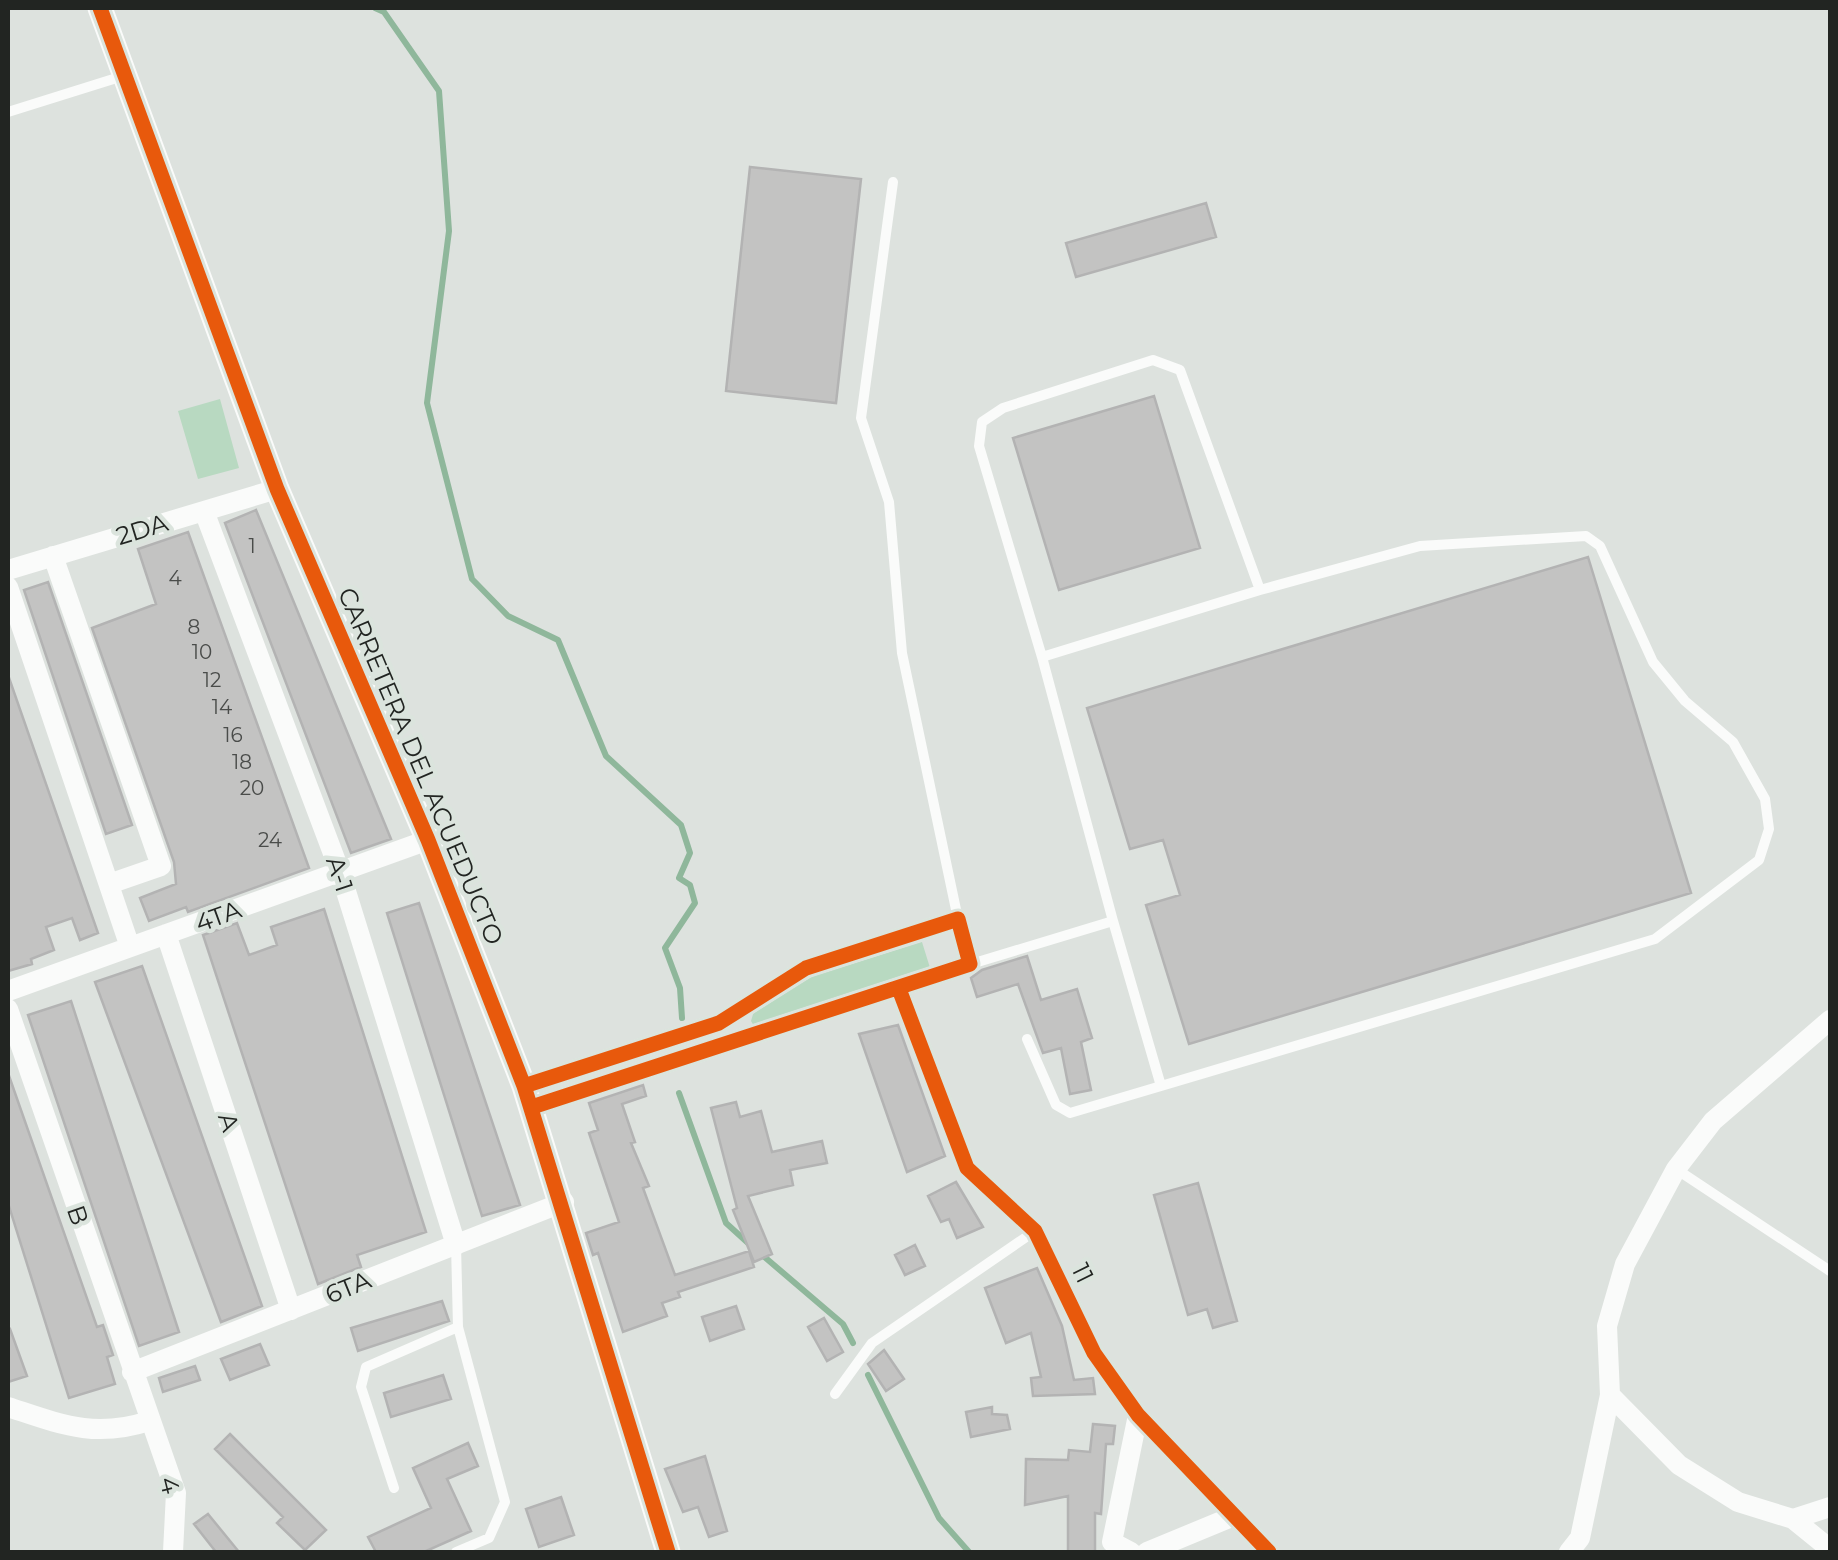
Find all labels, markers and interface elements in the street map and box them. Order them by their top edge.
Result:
street label: 2DA [112,507,172,551]
house number: 1 [248,534,256,558]
house number: 4 [168,566,182,590]
street label: CARRETERA DEL ACUEDUCTO [332,583,510,949]
house number: 8 [188,615,200,639]
house number: 10 [192,640,212,664]
house number: 12 [203,668,221,692]
house number: 14 [212,695,232,719]
house number: 16 [223,723,243,747]
house number: 18 [232,750,252,774]
house number: 20 [240,776,264,800]
house number: 24 [258,828,282,852]
street label: A-1 [320,852,360,896]
street label: 4TA [191,894,245,938]
street label: A [212,1109,246,1135]
street label: B [61,1201,95,1229]
street label: 11 [1066,1258,1100,1288]
street label: 6TA [321,1264,375,1310]
street label: 4 [153,1473,187,1497]

